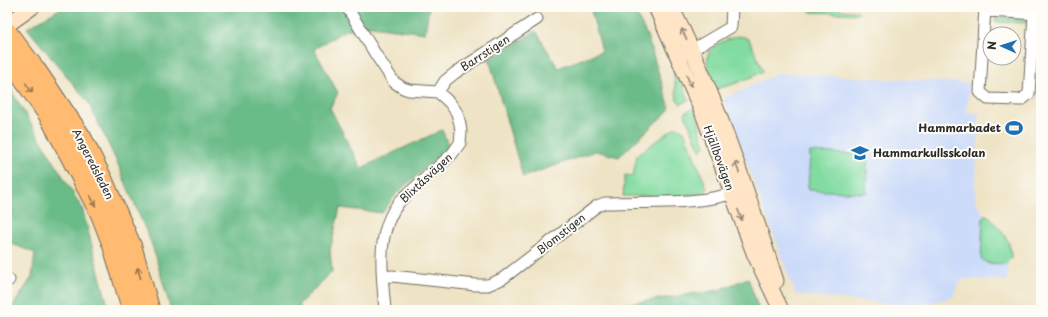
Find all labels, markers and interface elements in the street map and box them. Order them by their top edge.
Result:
north arrow [982,26,1022,66]
one-way arrow [680,28,687,40]
street label: Barrstigen [457,30,513,75]
text: N [983,40,1000,50]
one-way arrow [686,74,693,86]
one-way arrow [25,82,33,93]
sports icon: Hammarbadet [1004,118,1024,138]
place label: Hammarbadet [918,119,1001,136]
street label: Hjällbovägen [700,123,739,193]
street label: Angeredsleden [68,125,119,202]
school or university icon: Hammarkullsskolan [850,143,870,163]
place label: Hammarkullsskolan [873,144,986,161]
street label: Blixtåsvägen [396,149,456,207]
one-way arrow [733,162,741,174]
one-way arrow [90,194,98,206]
street label: Blomstigen [533,209,589,258]
one-way arrow [736,209,744,221]
one-way arrow [135,266,142,279]

